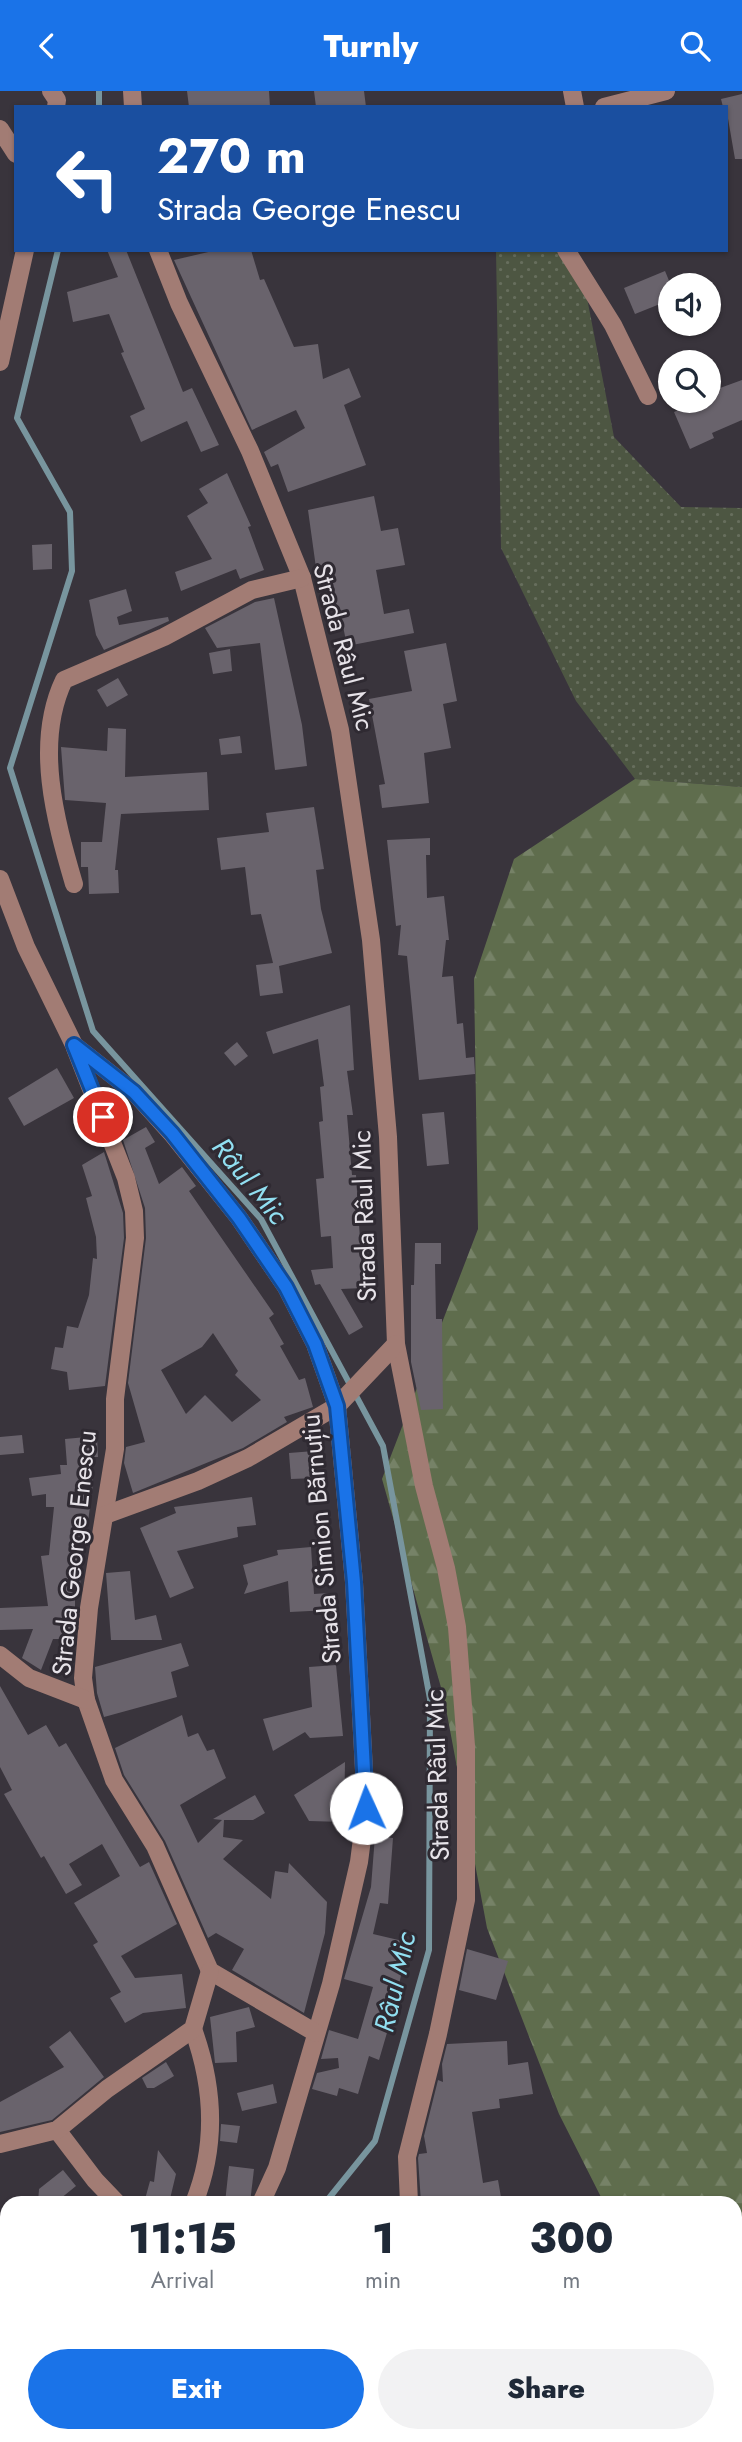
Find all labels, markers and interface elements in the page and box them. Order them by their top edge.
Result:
text: Turnly [324,23,418,69]
icon: back [28,27,66,65]
icon: search [676,27,714,65]
text: 270 m [157,121,306,191]
icon: left [42,133,133,224]
text: Strada George Enescu [157,186,461,232]
map controls [658,273,721,413]
button: sound [658,273,721,336]
button: search [658,350,721,413]
street label: Strada Râul Mic [303,559,385,735]
pin [73,1087,133,1147]
icon: arrive [84,1098,122,1136]
water label: Râul Mic [202,1129,298,1233]
street label: Strada Râul Mic [342,1129,386,1303]
street label: Strada Simion Bărnuțiu [291,1412,351,1666]
street label: Strada George Enescu [42,1428,106,1678]
street label: Strada Râul Mic [415,1688,459,1862]
position arrow [329,1771,403,1845]
water label: Râul Mic [364,1928,426,2036]
text: 11:15 [128,2208,237,2269]
text: 1 [372,2208,394,2269]
text: 300 [529,2208,614,2269]
text: Arrival [151,2263,214,2297]
text: min [365,2263,401,2297]
text: m [563,2263,580,2297]
button: Exit [28,2349,364,2429]
button: Share [378,2349,714,2429]

